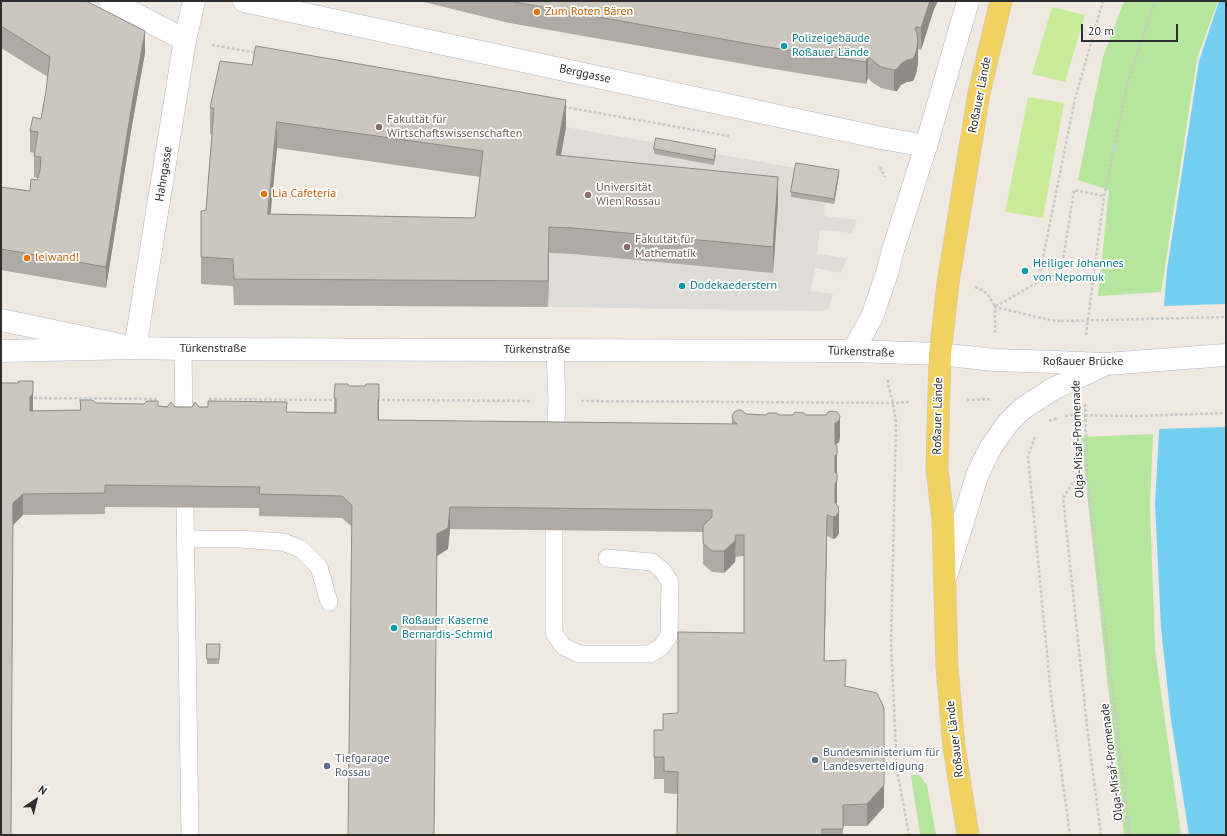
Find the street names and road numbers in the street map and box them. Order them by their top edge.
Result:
street label: Roßauer Lände [966,56,994,134]
street label: Berggasse [558,62,612,86]
street label: Hahngasse [153,145,175,203]
street label: Türkenstraße [180,342,246,356]
street label: Türkenstraße [504,343,570,357]
street label: Türkenstraße [827,344,895,360]
street label: Roßauer Brücke [1043,355,1123,369]
street label: Roßauer Lände [930,377,946,455]
street label: Olga-Misař-Promenade [1069,380,1087,498]
street label: Roßauer Lände [943,700,967,778]
street label: Olga-Misař-Promenade [1098,702,1126,822]

